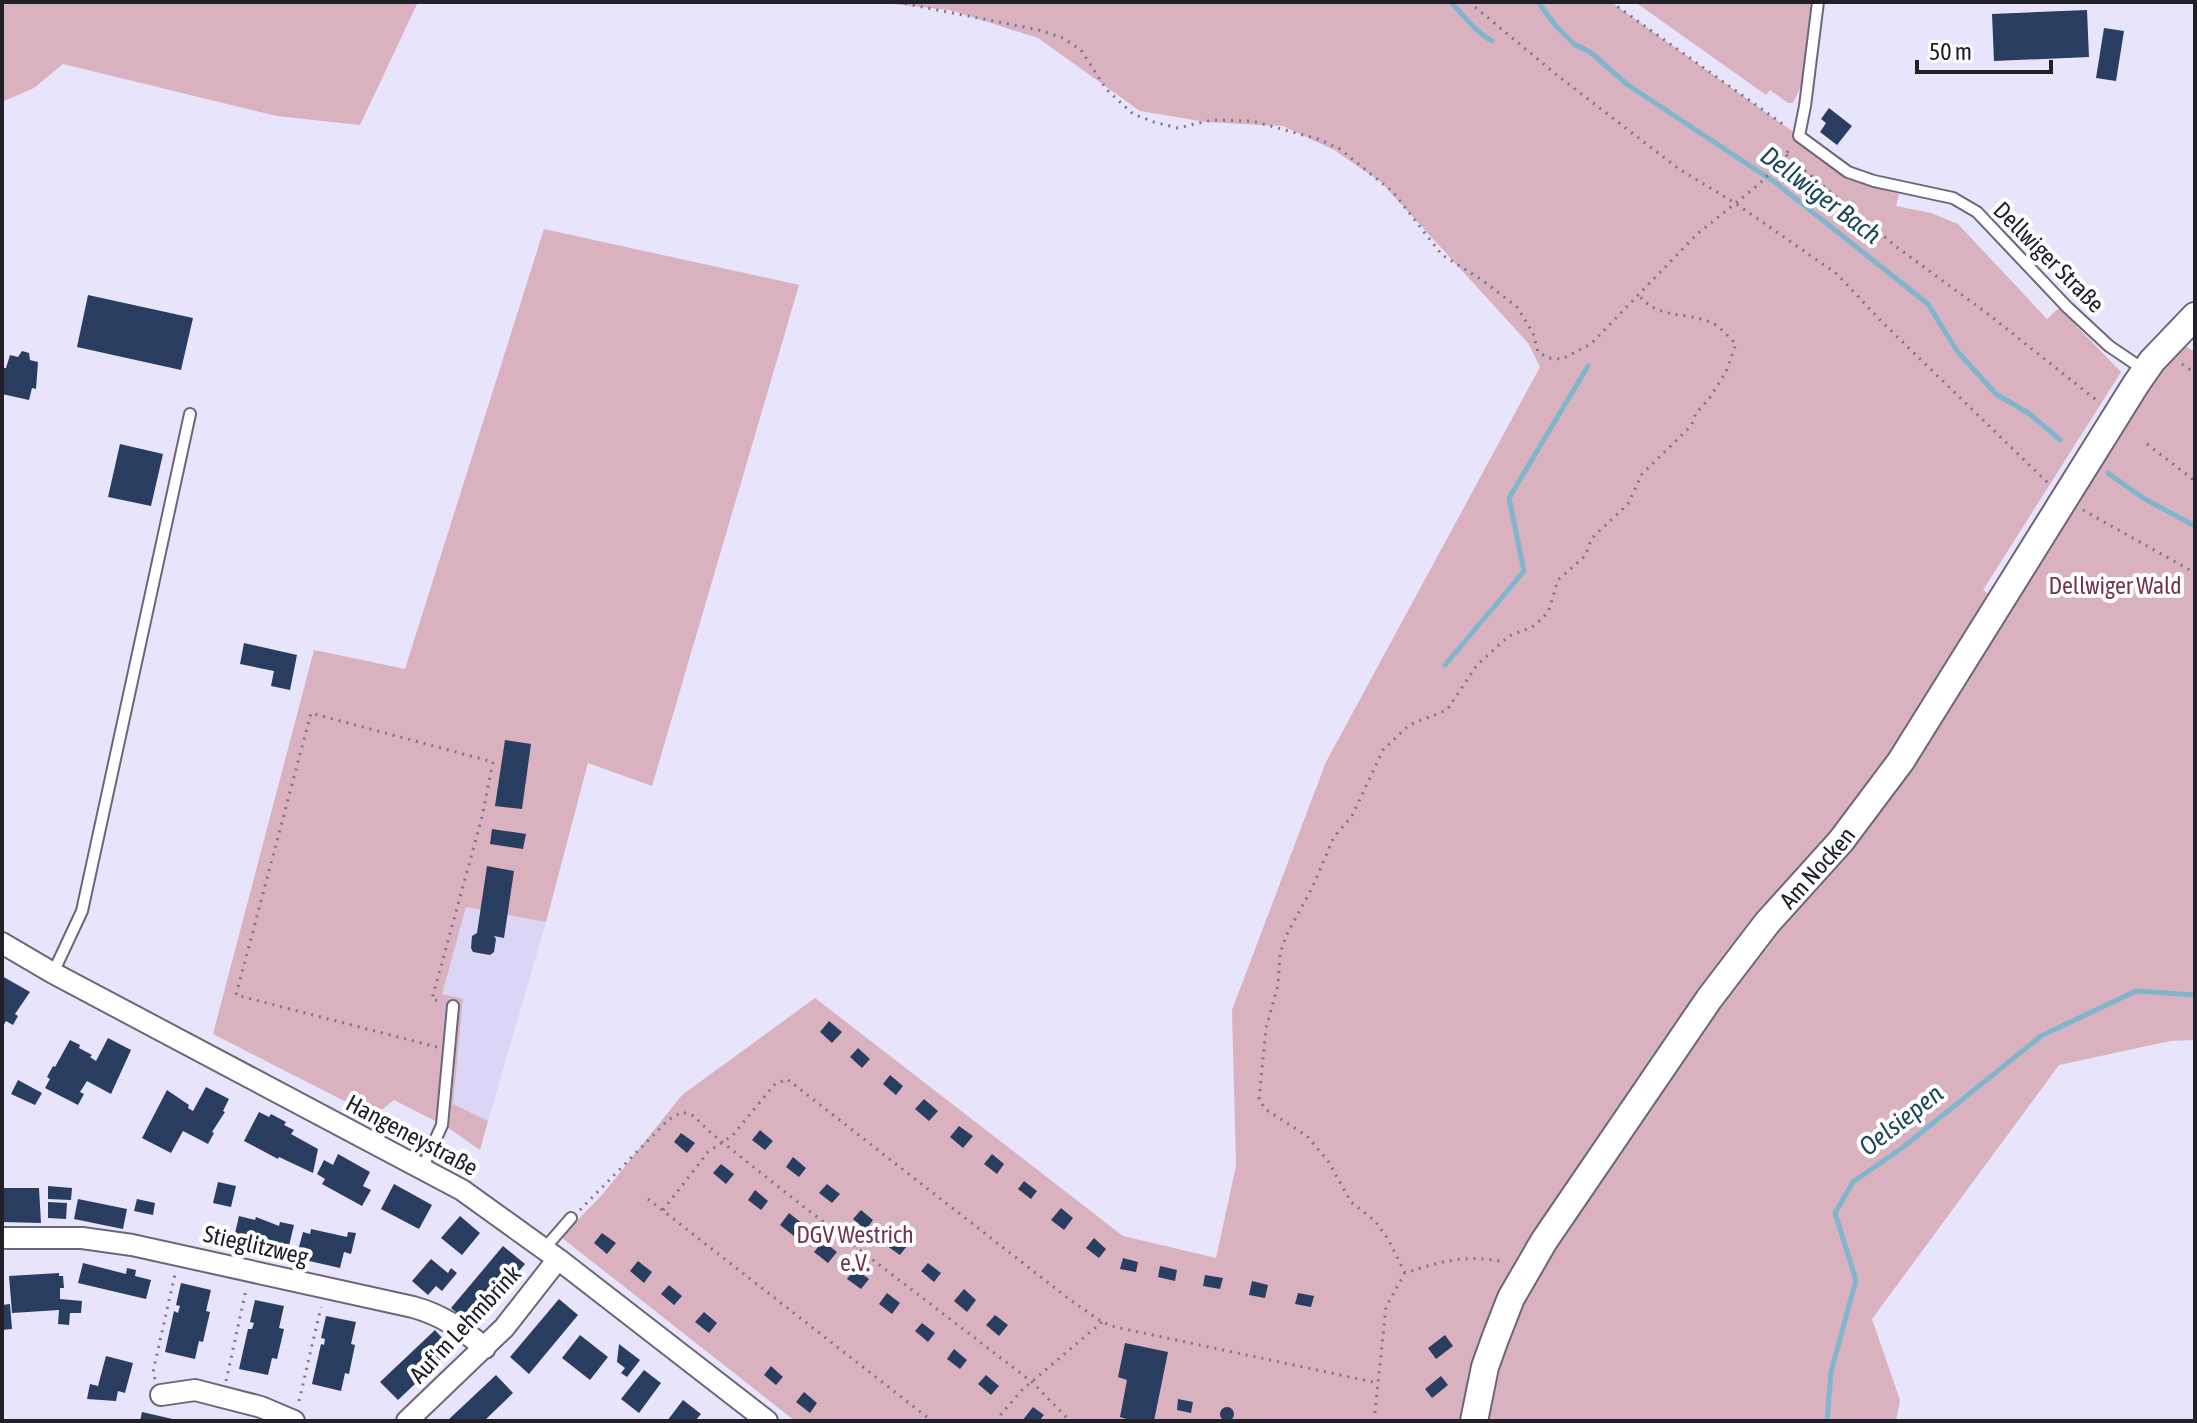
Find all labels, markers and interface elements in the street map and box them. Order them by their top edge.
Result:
scale bar [1917,24,2051,74]
text: 50 m [1929,38,1972,65]
water label: Dellwiger Bach [1755,140,1887,250]
street label: Dellwiger Straße [1988,196,2110,318]
park label: Dellwiger Wald [2048,572,2182,599]
street label: Am Nocken [1774,822,1860,913]
water label: Oelsiepen [1853,1078,1949,1162]
street label: Hangeneystraße [342,1089,482,1181]
street label: Stieglitzweg [201,1220,312,1270]
park label: DGV Westrich e.V. [796,1221,914,1276]
street label: Auf'm Lehmbrink [404,1260,526,1388]

